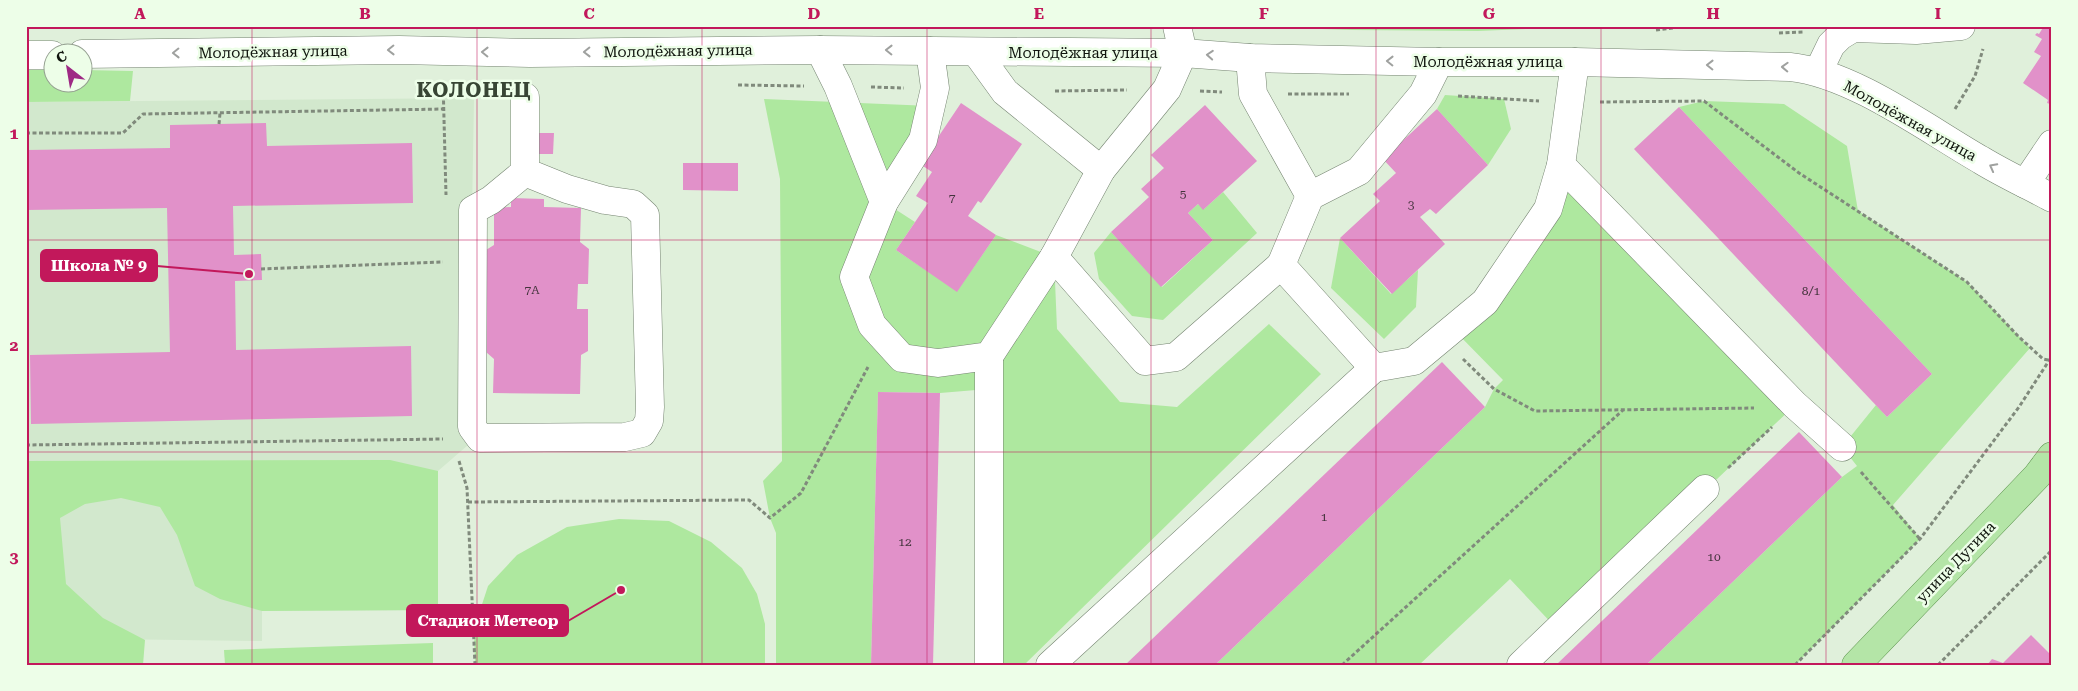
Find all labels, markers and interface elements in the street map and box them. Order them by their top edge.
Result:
text: A [134,4,146,23]
text: B [359,4,371,23]
text: C [583,4,595,23]
text: D [808,4,821,23]
text: E [1034,4,1044,23]
text: F [1259,4,1269,23]
text: G [1483,4,1496,23]
text: H [1706,4,1720,23]
text: I [1935,4,1941,23]
street label: Молодёжная улица [603,41,753,61]
north arrow [42,42,92,92]
street label: Молодёжная улица [198,42,348,62]
street label: Молодёжная улица [1008,44,1158,62]
one-way arrow [387,45,395,55]
one-way arrow [885,45,893,55]
one-way arrow [481,46,489,57]
text: С [53,47,70,66]
one-way arrow [583,47,590,57]
one-way arrow [172,48,180,58]
one-way arrow [1206,50,1214,61]
street label: Молодёжная улица [1413,53,1563,71]
one-way arrow [1386,56,1394,66]
one-way arrow [1706,60,1714,71]
one-way arrow [1781,62,1789,73]
street label: Молодёжная улица [1840,77,1980,165]
district label: КОЛОНЕЦ [417,78,531,102]
text: 1 [10,124,19,143]
one-way arrow [1989,163,1998,173]
house number: 5 [1180,187,1187,201]
house number: 7 [949,191,956,205]
house number: 3 [1408,198,1415,212]
callout: Школа № 9 [41,250,157,281]
text: Школа № 9 [51,256,147,275]
house number: 7А [524,283,540,297]
house number: 8/1 [1802,284,1821,298]
text: 2 [10,336,19,355]
house number: 1 [1321,510,1328,524]
street label: улица Дугина [1913,518,1999,606]
house number: 12 [898,535,912,549]
text: 3 [10,548,19,567]
house number: 10 [1707,550,1721,564]
callout: Стадион Метеор [407,605,568,636]
text: Стадион Метеор [417,611,559,630]

